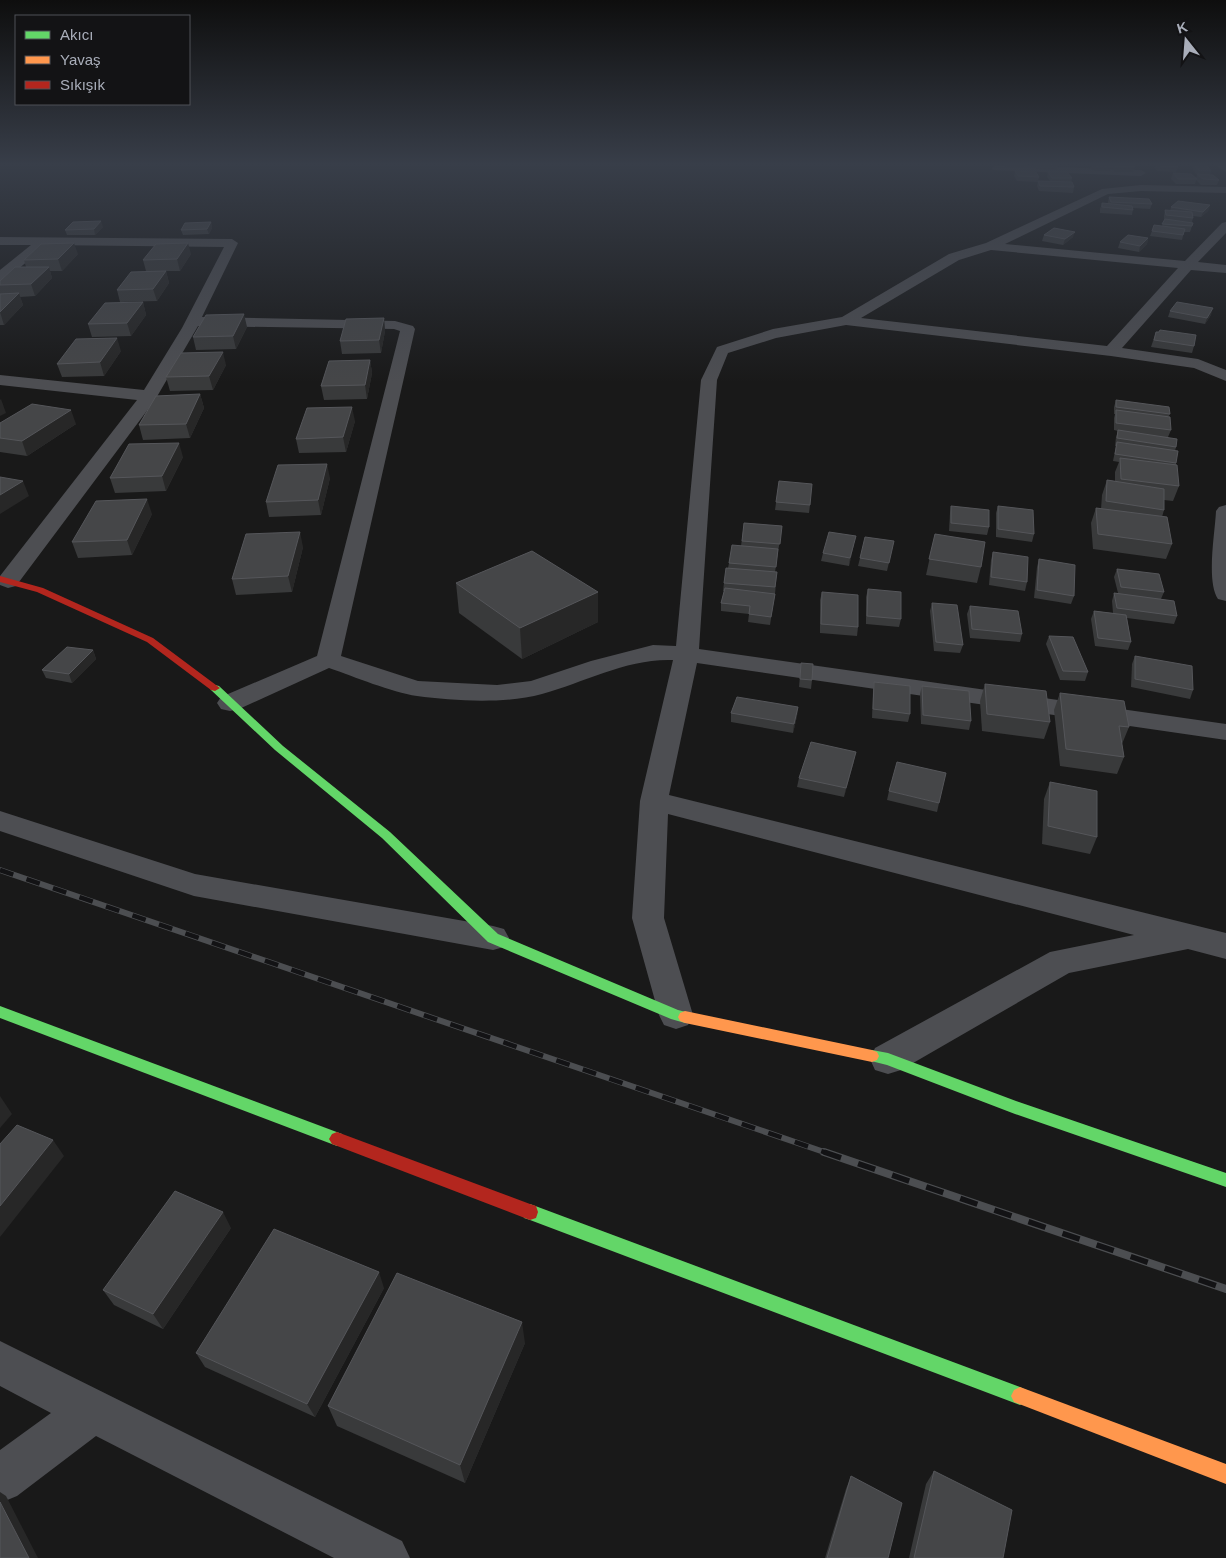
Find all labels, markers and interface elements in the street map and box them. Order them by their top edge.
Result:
legend [15,15,190,105]
north arrow [1161,15,1211,65]
text: K [1175,18,1189,37]
text: Akıcı [60,26,93,43]
text: Yavaş [60,51,101,68]
text: Sıkışık [60,76,106,93]

